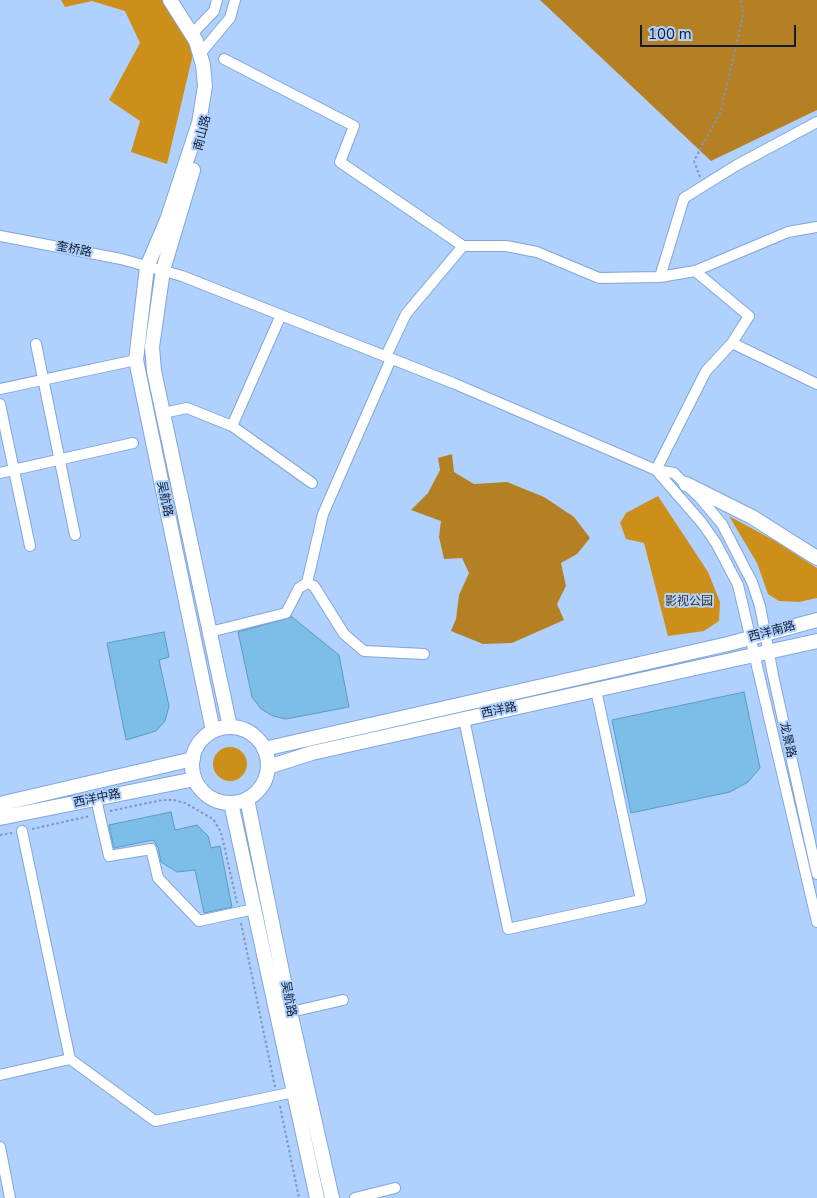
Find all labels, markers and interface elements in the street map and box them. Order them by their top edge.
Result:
scale bar [642,15,798,47]
text: 100 m [648,24,692,44]
street label: 南山路 [192,114,214,152]
street label: 奎桥路 [55,239,93,261]
street label: 吴航路 [153,480,175,518]
park label: 影视公园 [665,595,713,609]
street label: 西洋南路 [747,619,797,645]
street label: 西洋路 [480,700,518,722]
street label: 龙景路 [776,721,798,759]
street label: 西洋中路 [72,787,122,811]
street label: 吴航路 [277,980,299,1018]

